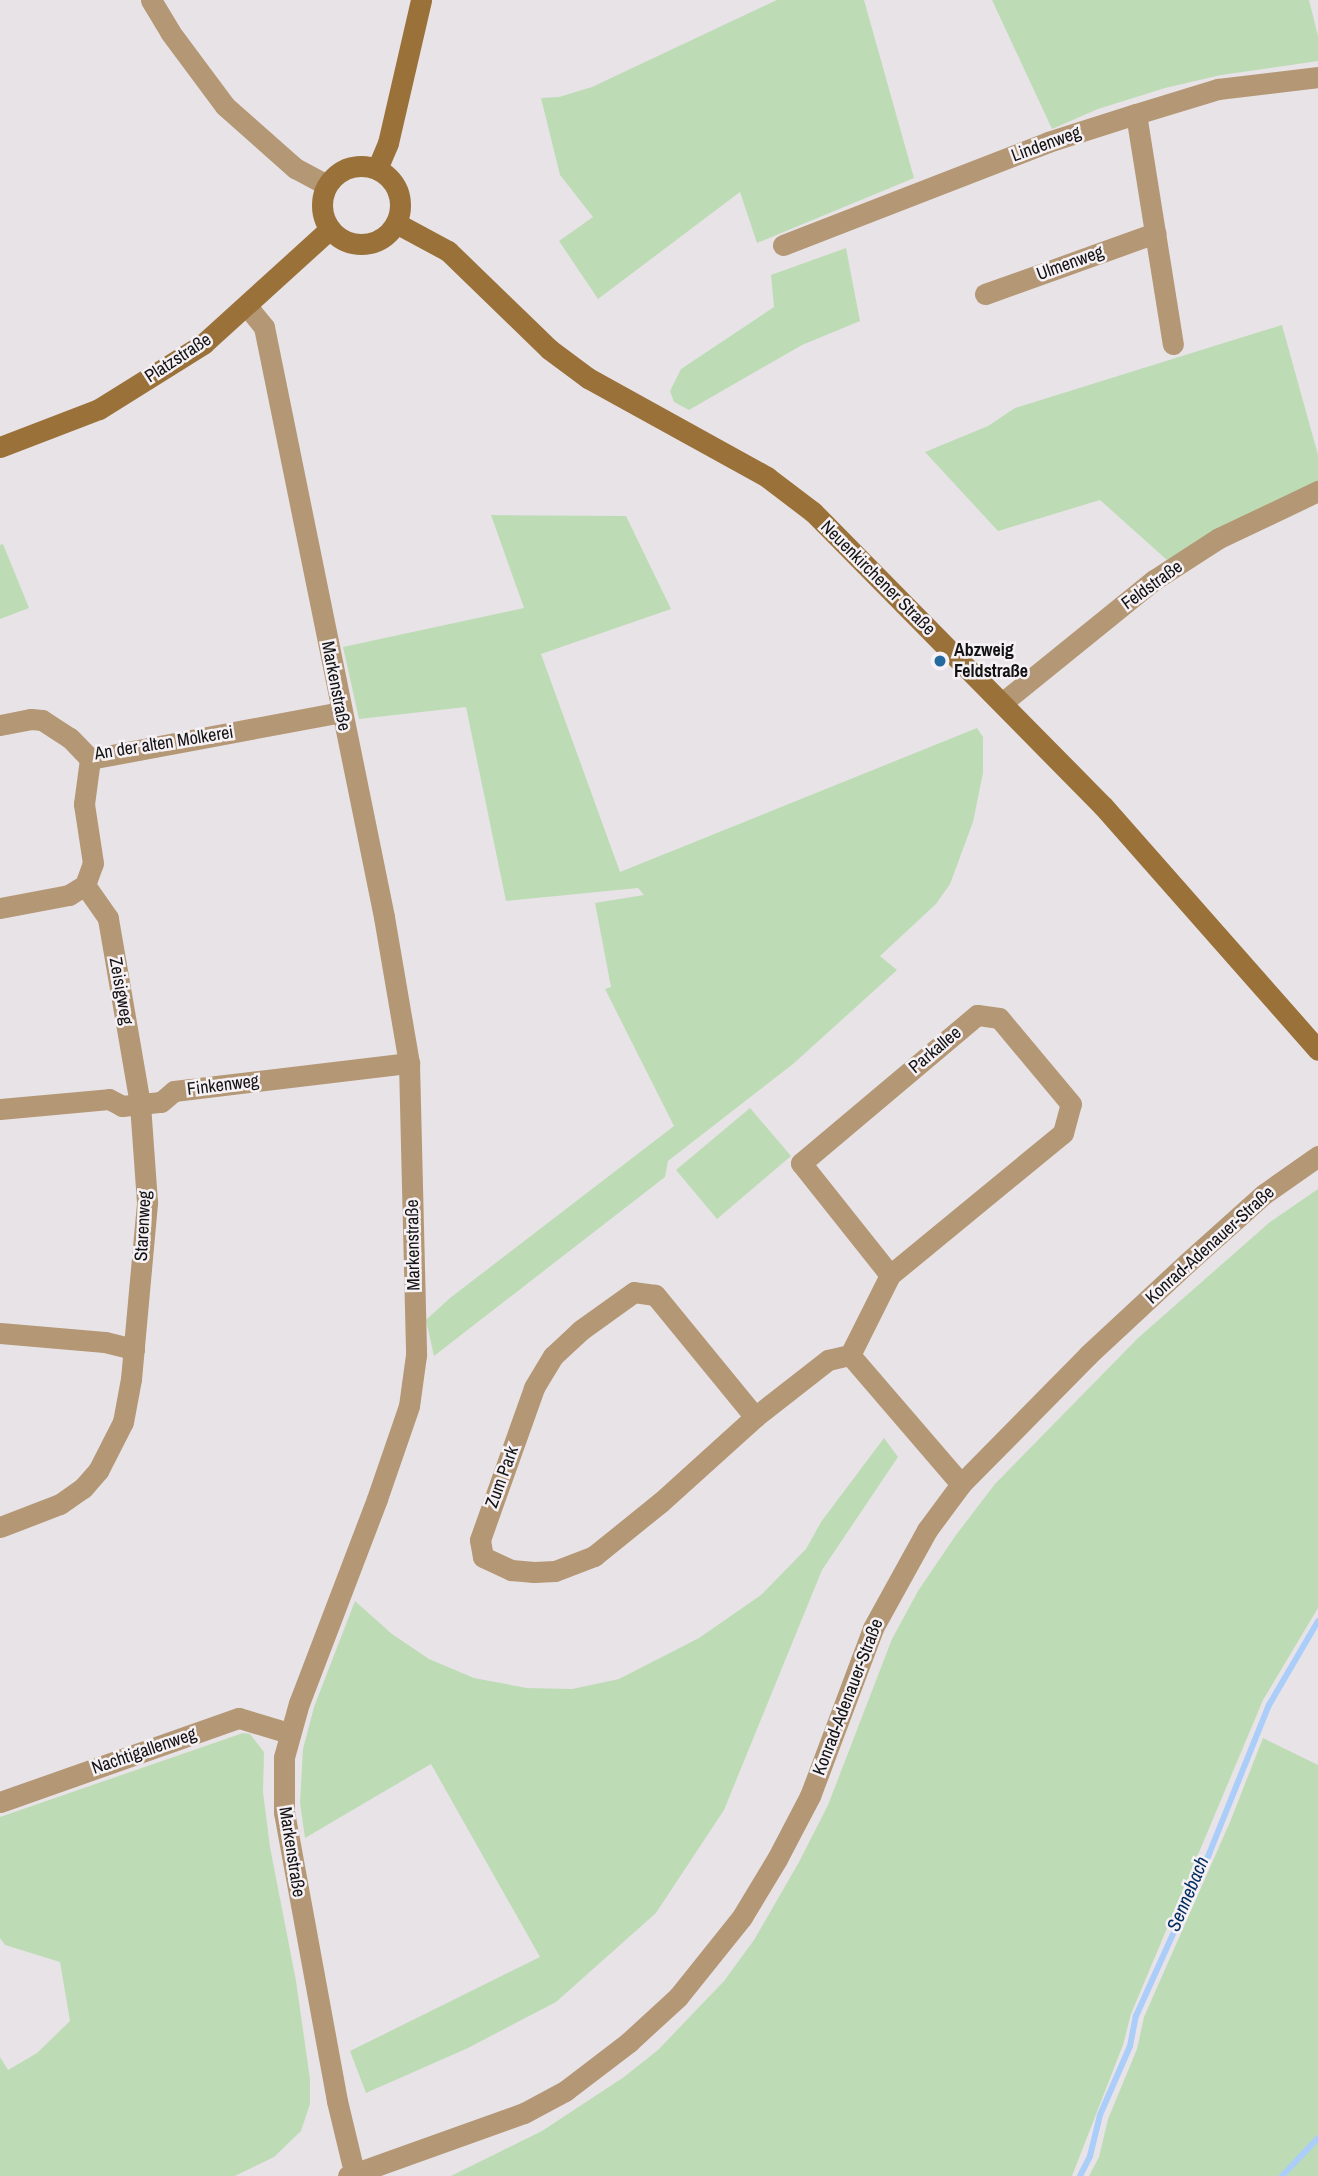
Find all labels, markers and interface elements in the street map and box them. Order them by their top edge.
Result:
street label: Lindenweg [1008,122,1084,166]
street label: Ulmenweg [1034,241,1106,285]
street label: Platzstraße [141,329,215,387]
street label: Neuenkirchener Straße [816,516,940,640]
street label: Feldstraße [1117,556,1187,614]
street label: Markenstraße [317,639,355,733]
place label: Abzweig Feldstraße [954,640,1028,682]
marker: Abzweig Feldstraße [932,653,948,669]
street label: An der alten Molkerei [93,721,235,765]
street label: Zeisigweg [104,956,138,1026]
street label: Parkallee [904,1022,966,1078]
street label: Finkenweg [186,1070,260,1100]
street label: Konrad-Adenauer-Straße [1141,1182,1279,1308]
street label: Starenweg [130,1190,156,1262]
street label: Markenstraße [401,1199,425,1291]
street label: Zum Park [481,1443,523,1511]
street label: Konrad-Adenauer-Straße [808,1616,888,1778]
street label: Nachtigallenweg [89,1723,199,1779]
street label: Markenstraße [274,1805,310,1899]
water label: Sennebach [1162,1853,1214,1935]

